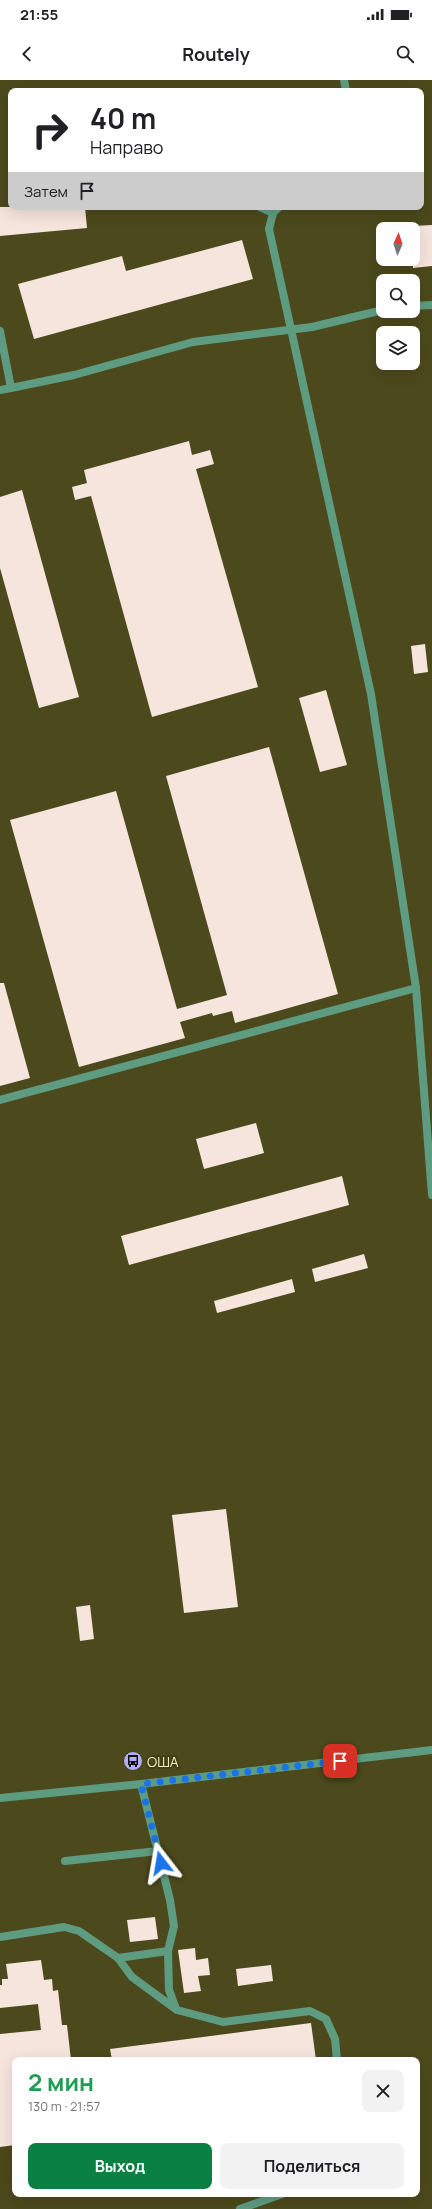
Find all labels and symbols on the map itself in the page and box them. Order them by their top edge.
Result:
north arrow [376,222,420,266]
pin [323,1744,357,1778]
bus stop icon: ОША [122,1750,144,1772]
place label: ОША [147,1752,179,1771]
position arrow [140,1842,182,1884]

